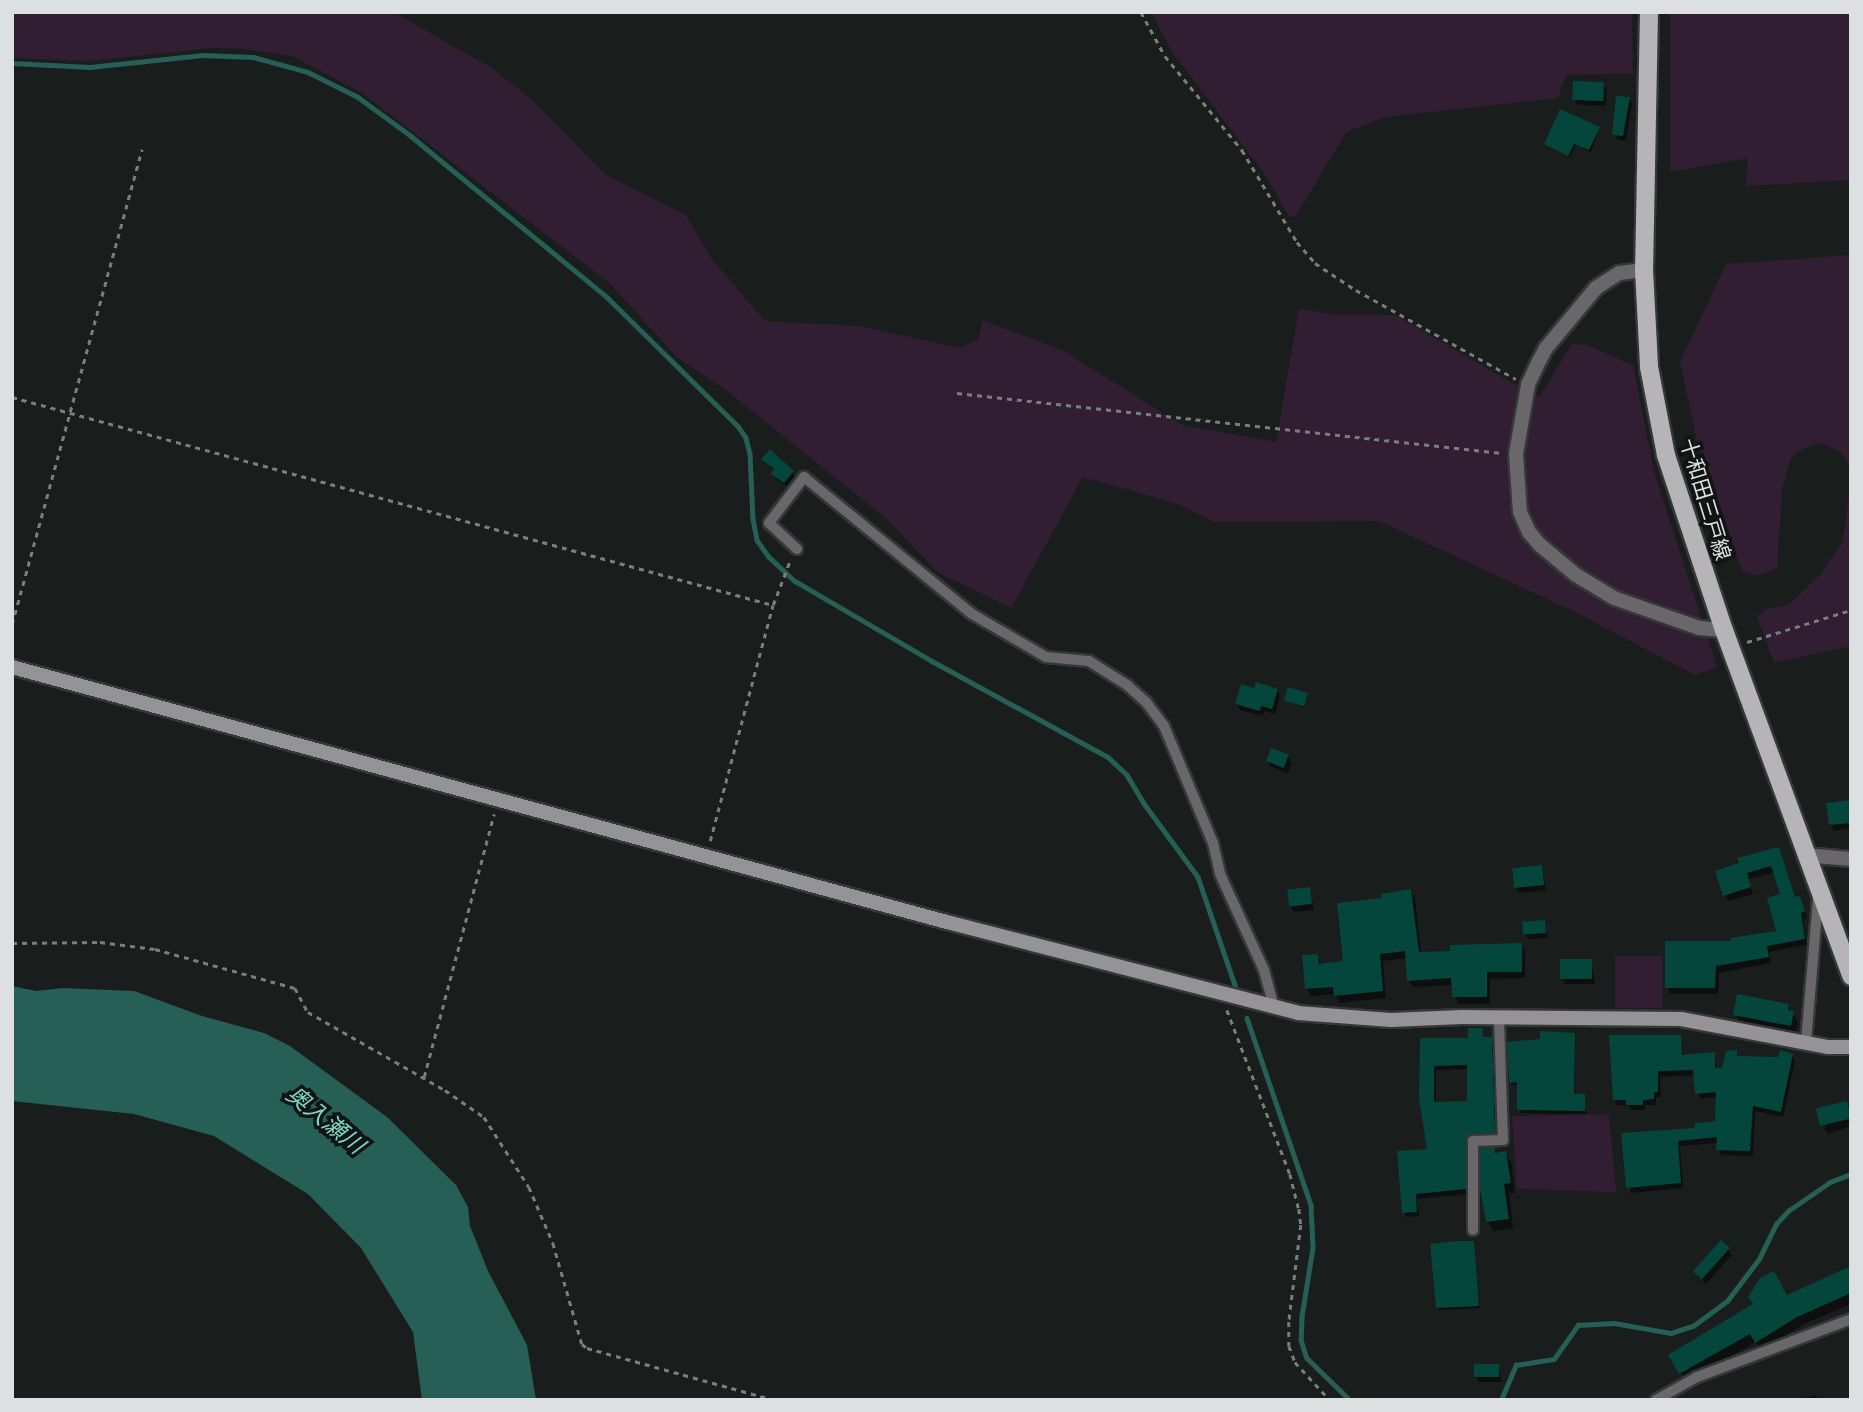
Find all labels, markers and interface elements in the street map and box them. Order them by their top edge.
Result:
street label: 十和田三戸線 [1676,435,1736,563]
water label: 奥入瀬川 [282,1079,370,1159]

